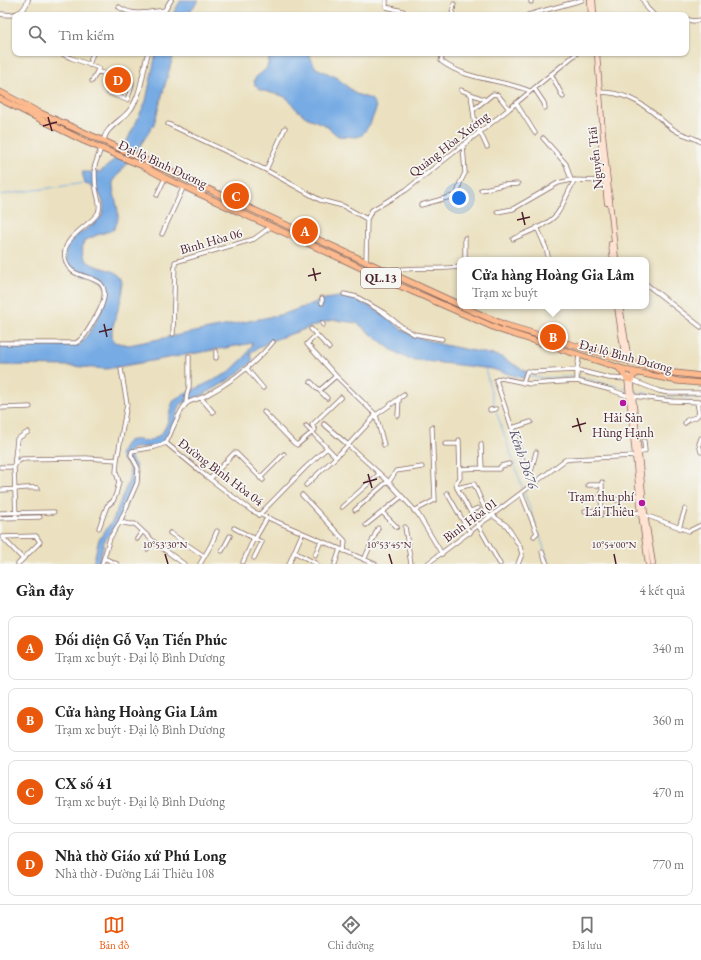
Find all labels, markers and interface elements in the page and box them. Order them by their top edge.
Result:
search box [12,12,689,56]
icon: search [26,23,48,45]
text: Tìm kiếm [58,25,115,44]
pin: D [105,65,131,95]
street label: Quảng Hòa Xương [405,107,493,181]
street label: Nguyễn Trãi [583,126,607,190]
street label: Đại lộ Bình Dương [116,136,210,192]
pin: C [223,181,249,211]
your location [449,188,469,208]
pin: A [292,216,318,246]
street label: Bình Hòa 06 [178,224,244,258]
popup [457,257,649,309]
text: Cửa hàng Hoàng Gia Lâm [472,265,634,284]
road number: QL.13 [361,268,401,288]
text: Trạm xe buýt [472,284,538,301]
pin: B [540,322,566,352]
street label: Đại lộ Bình Dương [577,335,675,377]
marker: Hải Sản Hùng Hạnh [618,398,628,408]
place label: Hải Sản Hùng Hạnh [592,409,654,441]
water label: Kênh D676 [505,426,543,492]
street label: Đường Bình Hòa 04 [175,434,268,510]
place label: Trạm thu phí Lái Thiêu [568,488,635,520]
street label: Bình Hòa 01 [439,494,501,546]
marker: Trạm thu phí Lái Thiêu [637,498,647,508]
text: 10°53'30"N [143,538,188,551]
text: 10°53'45"N [367,538,412,551]
text: 10°54'00"N [592,538,637,551]
text: Gần đây [16,579,74,601]
text: 4 kết quả [639,582,685,599]
text: Đối diện Gỗ Vạn Tiến Phúc [55,630,227,649]
text: A [25,640,35,657]
text: 340 m [653,640,684,657]
text: Trạm xe buýt · Đại lộ Bình Dương [55,649,225,666]
text: Cửa hàng Hoàng Gia Lâm [55,702,218,721]
text: B [26,712,34,729]
text: 360 m [653,712,684,729]
text: Trạm xe buýt · Đại lộ Bình Dương [55,721,225,738]
text: CX số 41 [55,774,113,793]
text: C [25,784,35,801]
text: 470 m [653,784,684,801]
text: Trạm xe buýt · Đại lộ Bình Dương [55,793,225,810]
text: Nhà thờ Giáo xứ Phú Long [55,846,226,865]
text: D [25,856,35,873]
text: 770 m [653,856,684,873]
text: Nhà thờ · Đường Lái Thiêu 108 [55,865,214,882]
tab: Bản đồ [99,914,129,952]
tab: Chỉ đường [328,914,374,952]
tab: Đã lưu [572,914,602,952]

